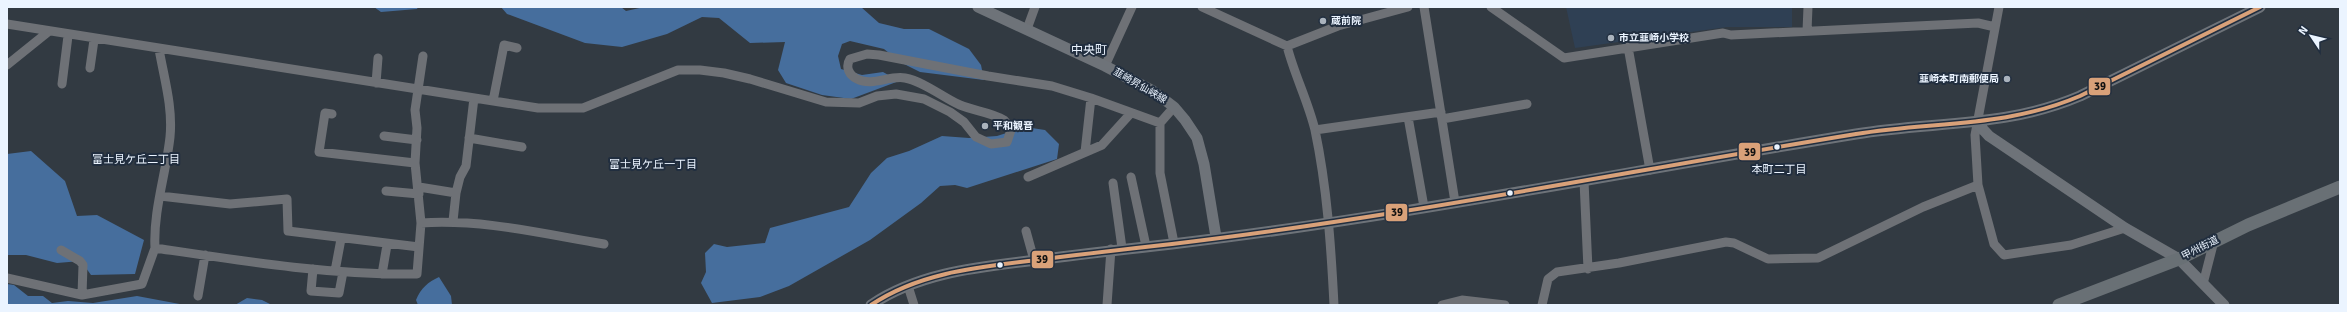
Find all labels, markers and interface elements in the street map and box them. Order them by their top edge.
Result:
place label: 蔵前院 [1331,15,1361,27]
marker: 蔵前院 [1318,16,1328,26]
north arrow [2291,16,2331,56]
text: N [2296,24,2311,37]
place label: 市立韮崎小学校 [1619,32,1689,44]
marker: 市立韮崎小学校 [1606,33,1616,43]
district label: 中央町 [1071,43,1107,58]
street label: 韮崎昇仙峡線 [1111,66,1169,106]
place label: 韮崎本町南郵便局 [1919,73,1999,85]
marker: 韮崎本町南郵便局 [2002,74,2012,84]
line badge: 39 [2088,77,2111,96]
text: 39 [2094,80,2106,93]
place label: 平和観音 [993,120,1033,132]
marker: 平和観音 [980,121,990,131]
line badge: 39 [1738,142,1761,161]
unlabelled marker [1772,142,1782,152]
text: 39 [1744,146,1756,159]
district label: 富士見ケ丘二丁目 [92,153,180,166]
district label: 富士見ケ丘一丁目 [609,158,697,171]
district label: 本町二丁目 [1752,163,1807,176]
unlabelled marker [1505,188,1515,198]
line badge: 39 [1385,203,1408,222]
text: 39 [1391,206,1403,219]
street label: 甲州街道 [2179,234,2221,262]
line badge: 39 [1031,250,1054,269]
text: 39 [1036,253,1048,266]
unlabelled marker [995,260,1005,270]

